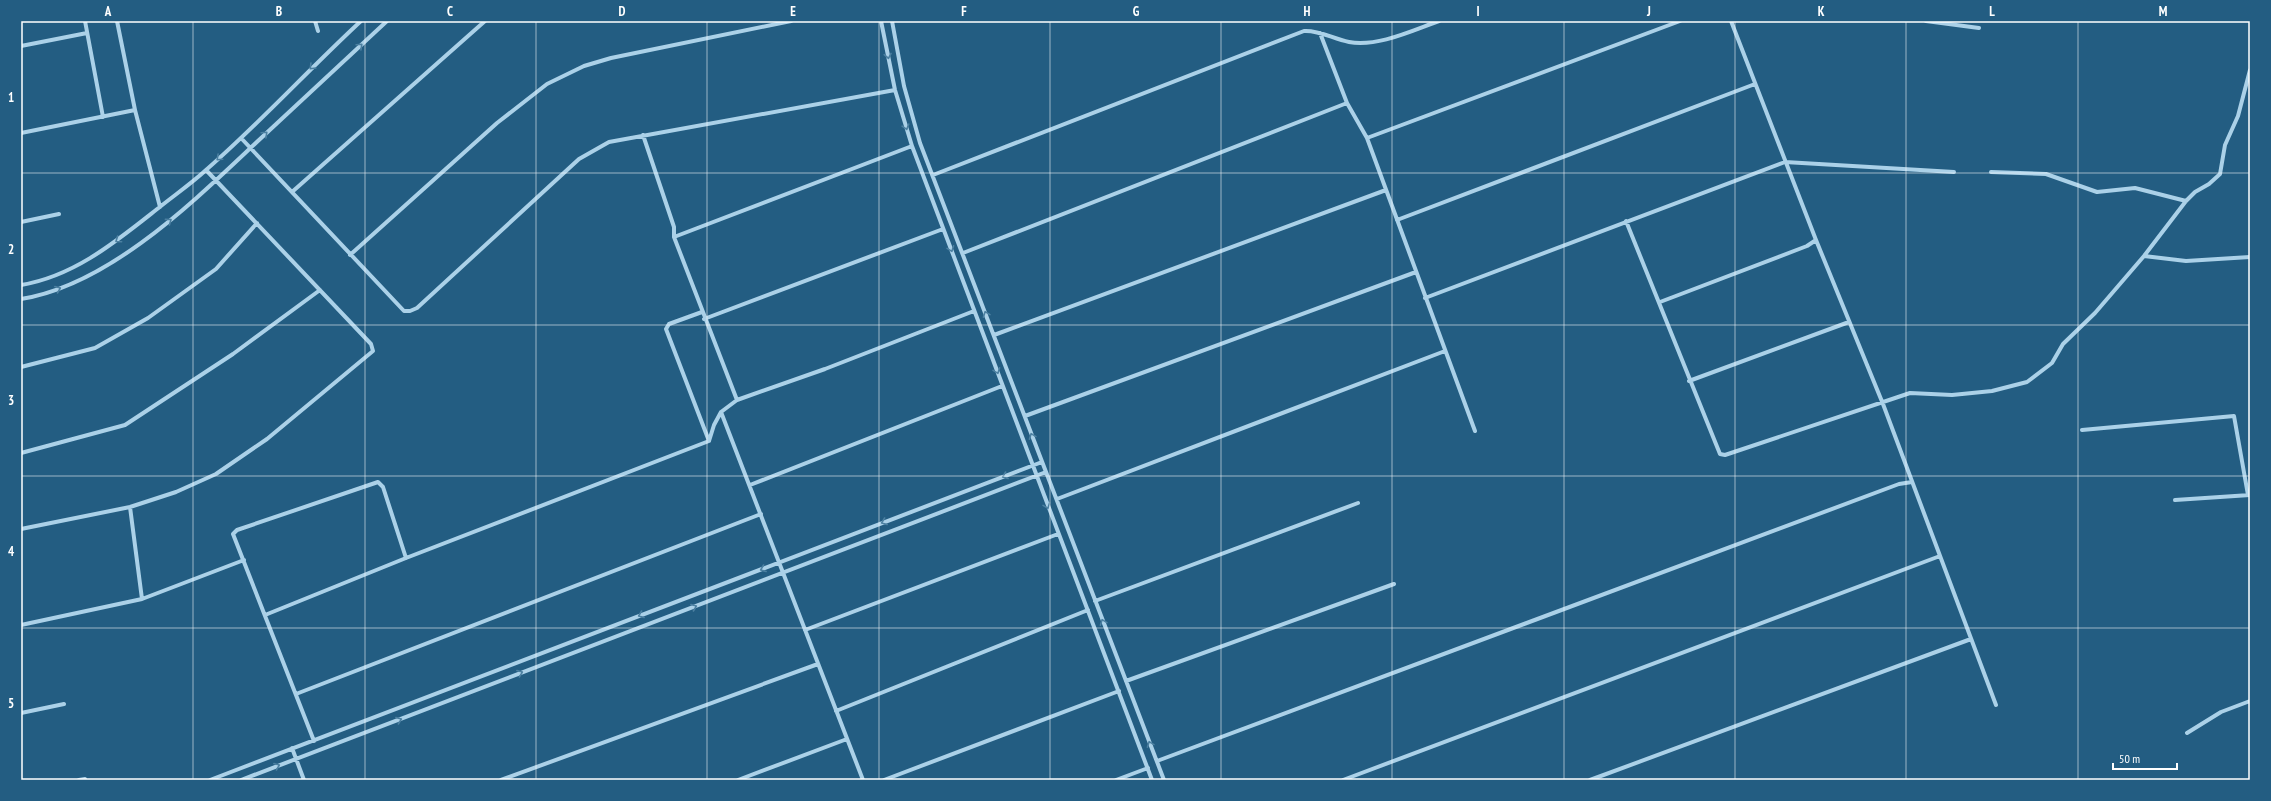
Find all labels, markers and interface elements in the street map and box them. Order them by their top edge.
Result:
text: A [104,3,112,20]
text: B [276,3,282,20]
text: C [447,3,453,20]
text: D [619,3,626,20]
text: E [790,3,796,20]
text: F [961,3,967,20]
text: G [1133,3,1140,20]
text: H [1304,3,1311,20]
text: I [1476,3,1480,20]
text: J [1646,3,1651,20]
text: K [1818,3,1825,20]
text: L [1989,3,1995,20]
text: M [2159,3,2168,20]
one-way arrow [356,43,363,50]
one-way arrow [883,52,891,59]
one-way arrow [309,62,317,70]
text: 1 [8,89,14,106]
one-way arrow [901,124,910,131]
one-way arrow [260,131,268,139]
one-way arrow [216,153,224,161]
one-way arrow [165,218,172,226]
one-way arrow [115,235,122,243]
text: 2 [8,241,14,258]
one-way arrow [946,246,954,253]
one-way arrow [55,285,62,293]
one-way arrow [982,310,990,317]
one-way arrow [992,368,1000,375]
text: 3 [8,392,14,409]
one-way arrow [1028,432,1036,439]
one-way arrow [1002,471,1009,479]
one-way arrow [1043,502,1051,509]
one-way arrow [880,518,887,526]
text: 4 [8,543,15,560]
one-way arrow [759,564,766,572]
one-way arrow [690,603,697,611]
one-way arrow [638,611,645,619]
one-way arrow [1100,619,1108,626]
one-way arrow [516,670,523,678]
text: 5 [8,695,14,712]
one-way arrow [395,716,402,724]
one-way arrow [1147,740,1155,747]
scale bar [2113,745,2177,771]
text: 50 m [2119,751,2140,766]
one-way arrow [273,763,281,771]

